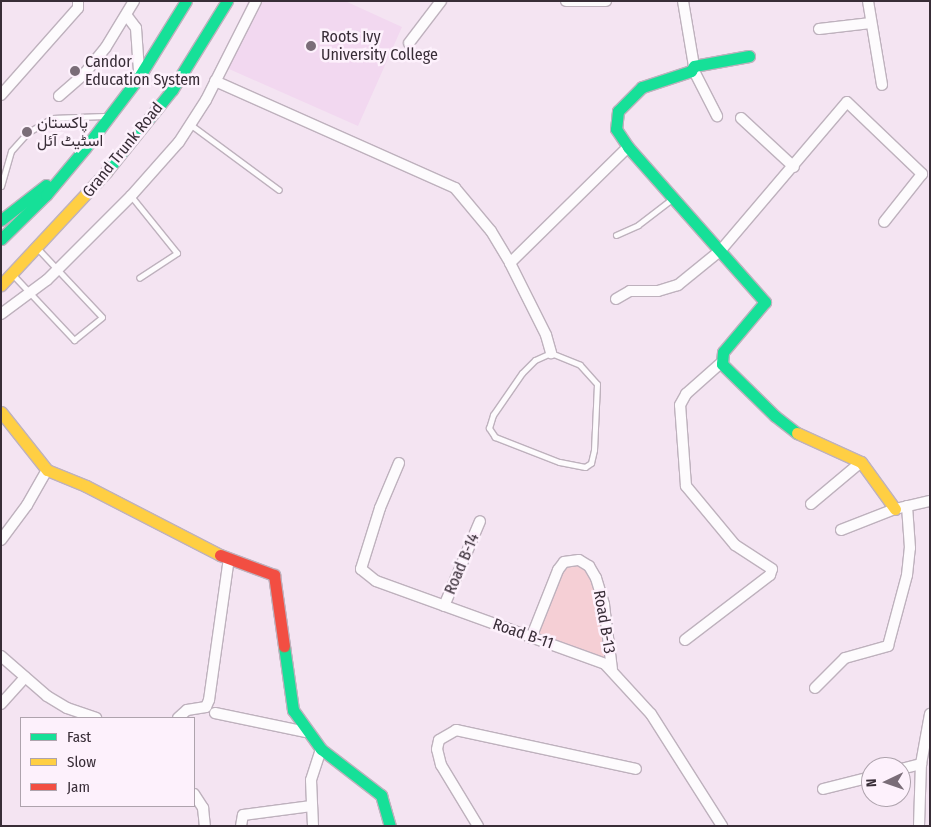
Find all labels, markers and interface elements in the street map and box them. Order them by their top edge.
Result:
place label: Roots Ivy University College [321,27,438,65]
marker: Roots Ivy University College [305,40,317,52]
place label: Candor Education System [85,52,200,90]
marker: Candor Education System [69,65,81,77]
street label: Grand Trunk Road [79,99,167,201]
place label: پاکستان اسٹیٹ آئل [37,113,103,151]
marker: پاکستان اسٹیٹ آئل [21,126,33,138]
street label: Road B-14 [441,531,483,597]
street label: Road B-13 [589,589,619,655]
street label: Road B-11 [490,615,556,653]
legend [20,717,195,807]
text: Fast [67,728,91,746]
text: Slow [67,753,96,771]
north arrow [861,757,911,807]
text: Jam [67,778,90,796]
text: N [863,778,880,787]

